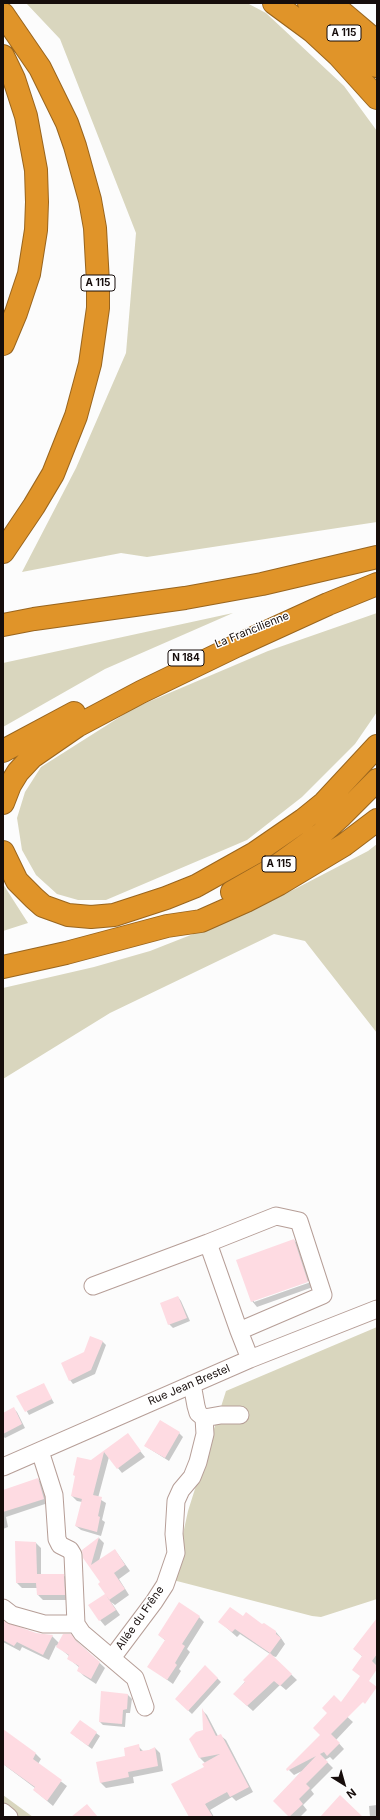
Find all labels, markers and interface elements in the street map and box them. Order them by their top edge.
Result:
road number: A 115 [327,25,361,41]
road number: A 115 [81,275,115,291]
street label: La Francilienne [213,609,291,651]
road number: N 184 [168,650,204,666]
road number: A 115 [262,856,296,872]
street label: Rue Jean Brestel [146,1362,232,1408]
street label: Allée du Frêne [113,1584,167,1652]
north arrow [324,1764,364,1804]
text: N [344,1785,359,1802]

